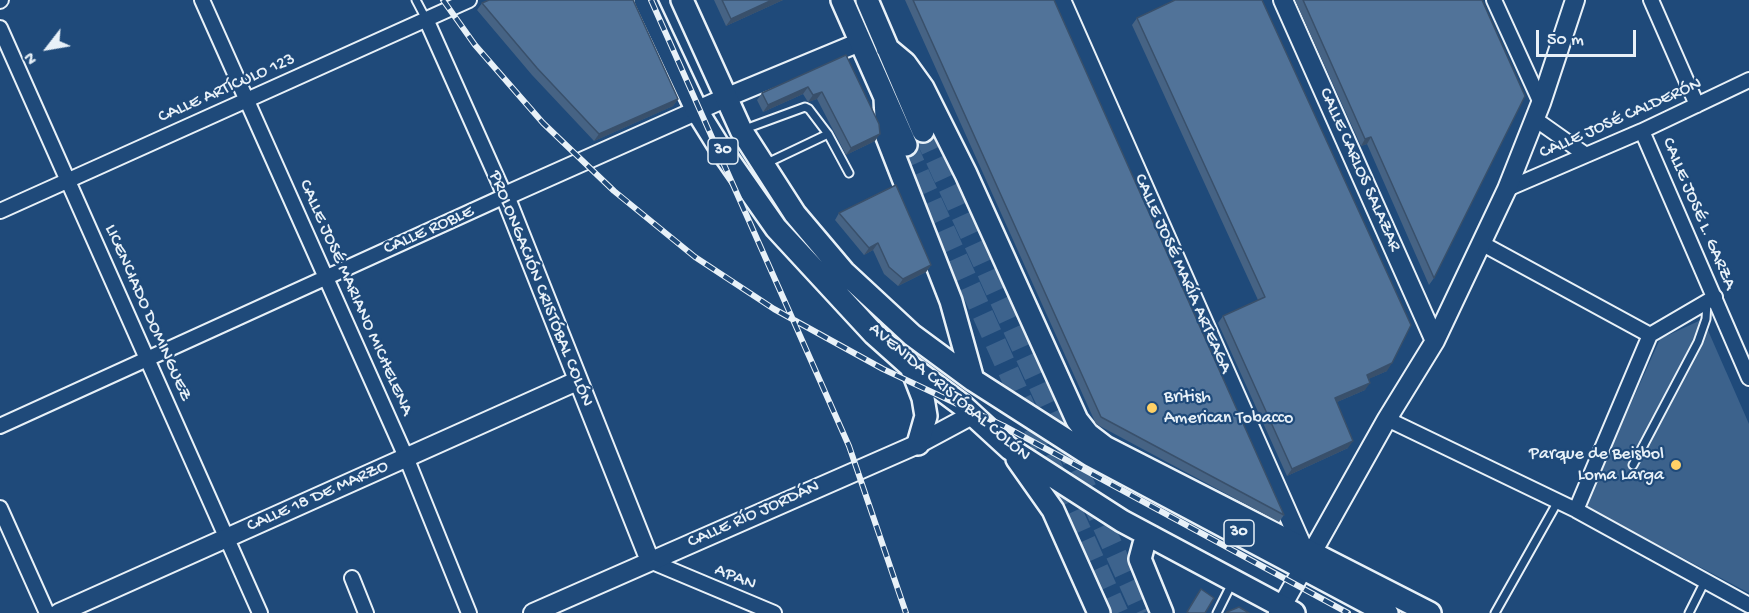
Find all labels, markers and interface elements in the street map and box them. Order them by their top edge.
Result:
north arrow [18,18,78,78]
scale bar [1539,18,1640,56]
text: 50 m [1547,30,1584,51]
text: N [21,48,43,67]
street label: CALLE ARTÍCULO 123 [155,49,299,129]
street label: CALLE JOSÉ CALDERÓN [1537,74,1705,164]
street label: CALLE CARLOS SALAZAR [1313,85,1405,255]
street label: CALLE JOSÉ L. GARZA [1656,135,1740,293]
road number: 30 [708,138,738,164]
street label: PROLONGACIÓN CRISTÓBAL COLÓN [483,168,597,410]
street label: CALLE JOSÉ MARÍA ARTEAGA [1128,171,1236,377]
street label: CALLE JOSÉ MARIANO MICHELENA [293,177,417,419]
street label: CALLE ROBLE [381,202,477,260]
street label: LICENCIADO DOMINGUEZ [98,221,196,405]
street label: AVENIDA CRISTÓBAL COLÓN [864,319,1034,467]
place label: British American Tobacco [1164,387,1293,430]
marker: British American Tobacco [1145,401,1159,415]
place label: Parque de Beisbol Loma Larga [1529,444,1664,486]
street label: CALLE 18 DE MARZO [244,456,392,538]
marker: Parque de Beisbol Loma Larga [1669,458,1683,472]
street label: CALLE RÍO JORDÁN [685,476,823,554]
road number: 30 [1224,520,1254,546]
street label: APAN [711,560,759,596]

